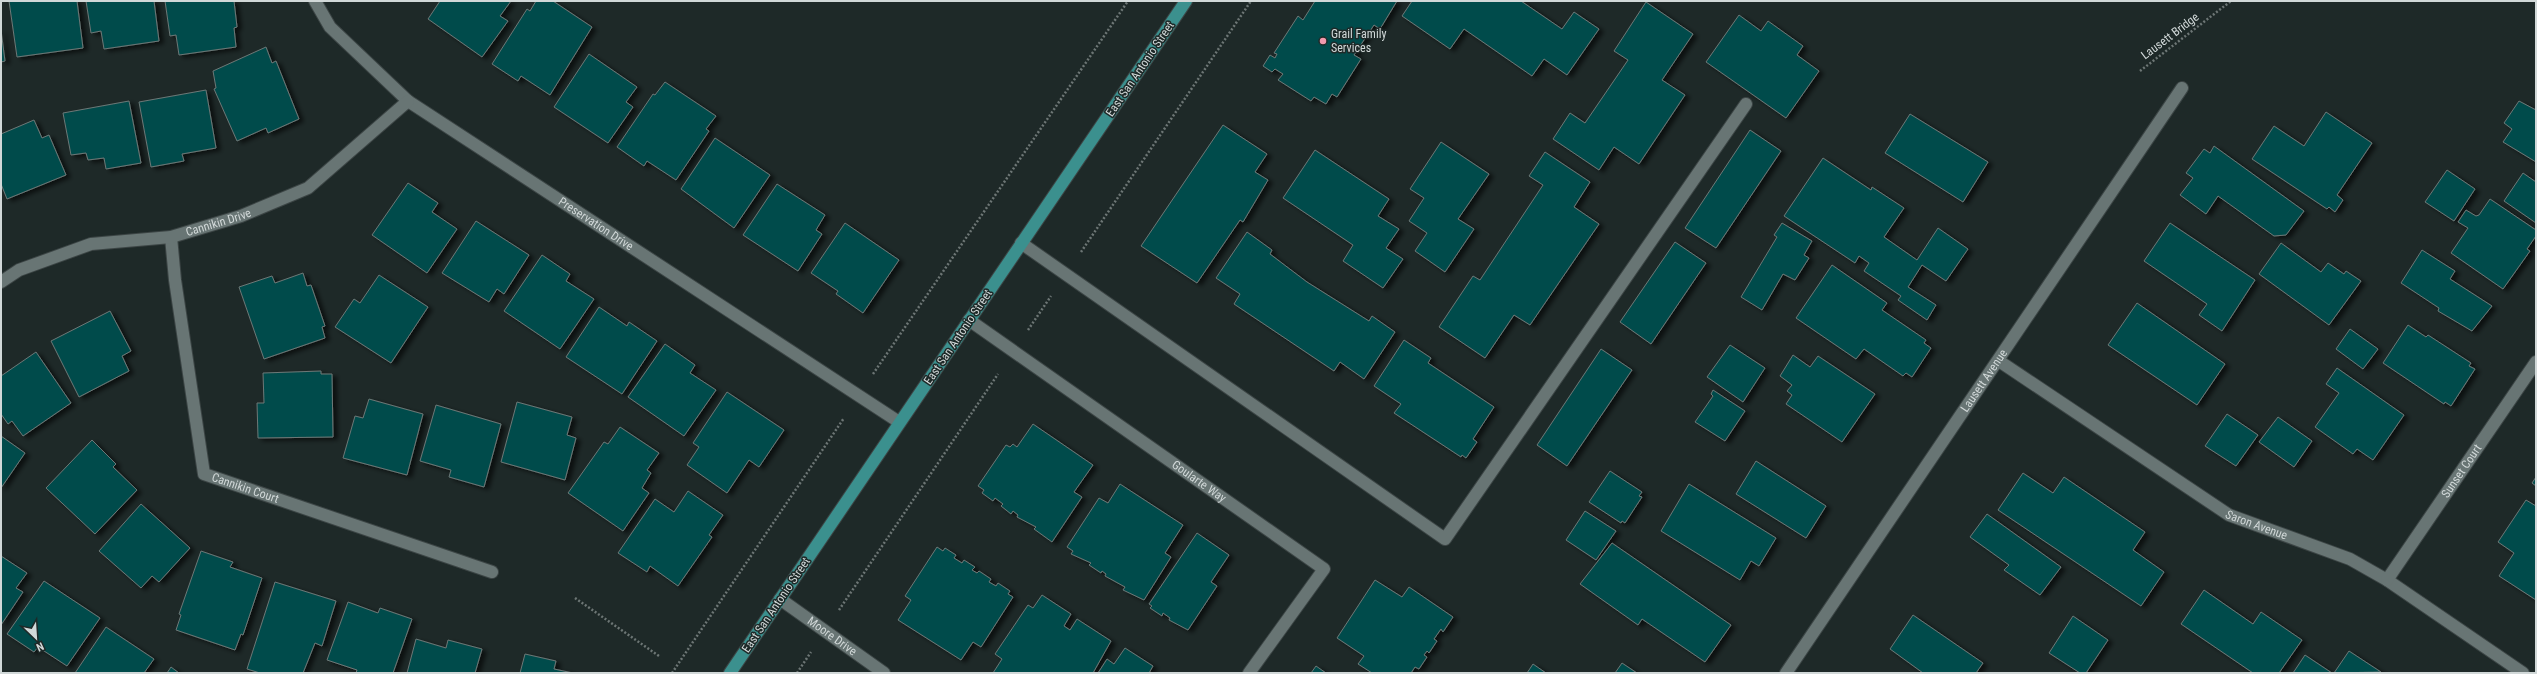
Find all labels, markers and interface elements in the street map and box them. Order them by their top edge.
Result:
street label: Lausett Bridge [2138,10,2202,62]
street label: East San Antonio Street [1103,18,1177,119]
place label: Grail Family Services [1331,27,1386,55]
marker: Grail Family Services [1318,36,1328,46]
street label: Preservation Drive [556,194,636,254]
street label: Cannikin Drive [184,205,254,239]
street label: East San Antonio Street [921,286,995,387]
street label: Lausett Avenue [1958,346,2010,415]
street label: Sunset Court [2438,441,2485,500]
street label: Goularte Way [1169,458,1229,505]
street label: Cannikin Court [210,470,281,506]
street label: Saron Avenue [2222,507,2290,543]
street label: East San Antonio Street [739,554,813,655]
street label: Moore Drive [805,614,860,659]
north arrow [16,618,56,658]
text: N [34,639,46,654]

